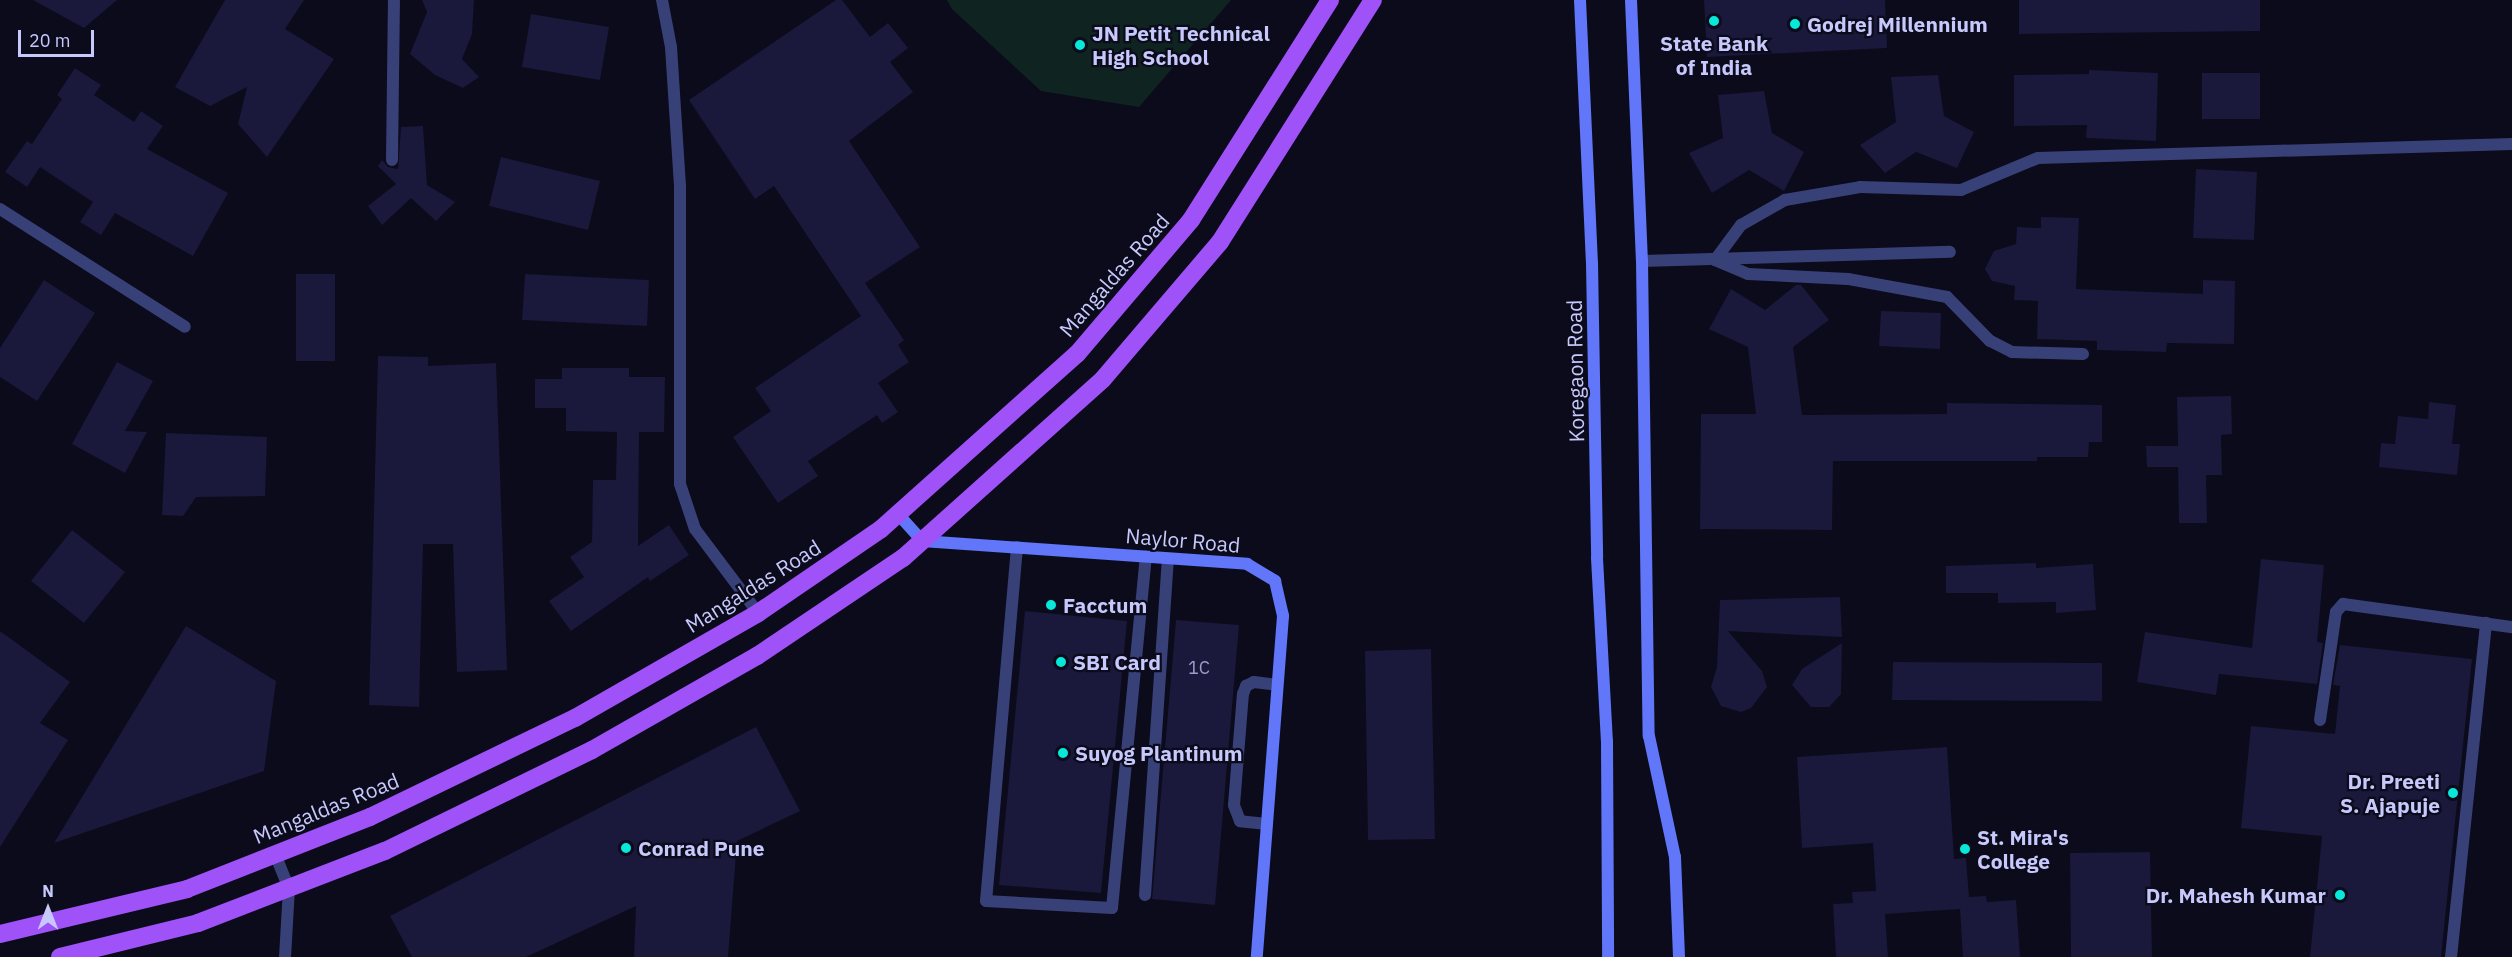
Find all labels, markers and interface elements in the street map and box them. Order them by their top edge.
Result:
place label: Godrej Millennium [1807,11,1988,37]
marker: State Bank of India [1707,14,1721,28]
marker: Godrej Millennium [1788,17,1802,31]
scale bar [21,18,98,56]
place label: JN Petit Technical High School [1092,20,1270,70]
text: 20 m [29,29,71,52]
place label: State Bank of India [1660,30,1768,80]
marker: JN Petit Technical High School [1073,38,1087,52]
street label: Mangaldas Road [1054,208,1174,342]
street label: Koregaon Road [1561,299,1589,443]
street label: Naylor Road [1125,522,1241,558]
street label: Mangaldas Road [681,534,825,638]
place label: Facctum [1063,592,1147,618]
marker: Facctum [1044,598,1058,612]
place label: SBI Card [1073,649,1161,675]
marker: SBI Card [1054,655,1068,669]
house number: 1C [1188,657,1210,679]
place label: Suyog Plantinum [1075,740,1243,766]
marker: Suyog Plantinum [1056,746,1070,760]
street label: Mangaldas Road [249,767,403,849]
place label: Dr. Preeti S. Ajapuje [2340,768,2440,818]
marker: Dr. Preeti S. Ajapuje [2444,784,2462,802]
place label: St. Mira's College [1977,824,2069,874]
place label: Conrad Pune [638,835,765,861]
marker: Conrad Pune [619,841,633,855]
marker: St. Mira's College [1958,842,1972,856]
north arrow [18,879,78,939]
text: N [42,881,54,901]
place label: Dr. Mahesh Kumar [2146,882,2326,908]
marker: Dr. Mahesh Kumar [2331,886,2349,904]

